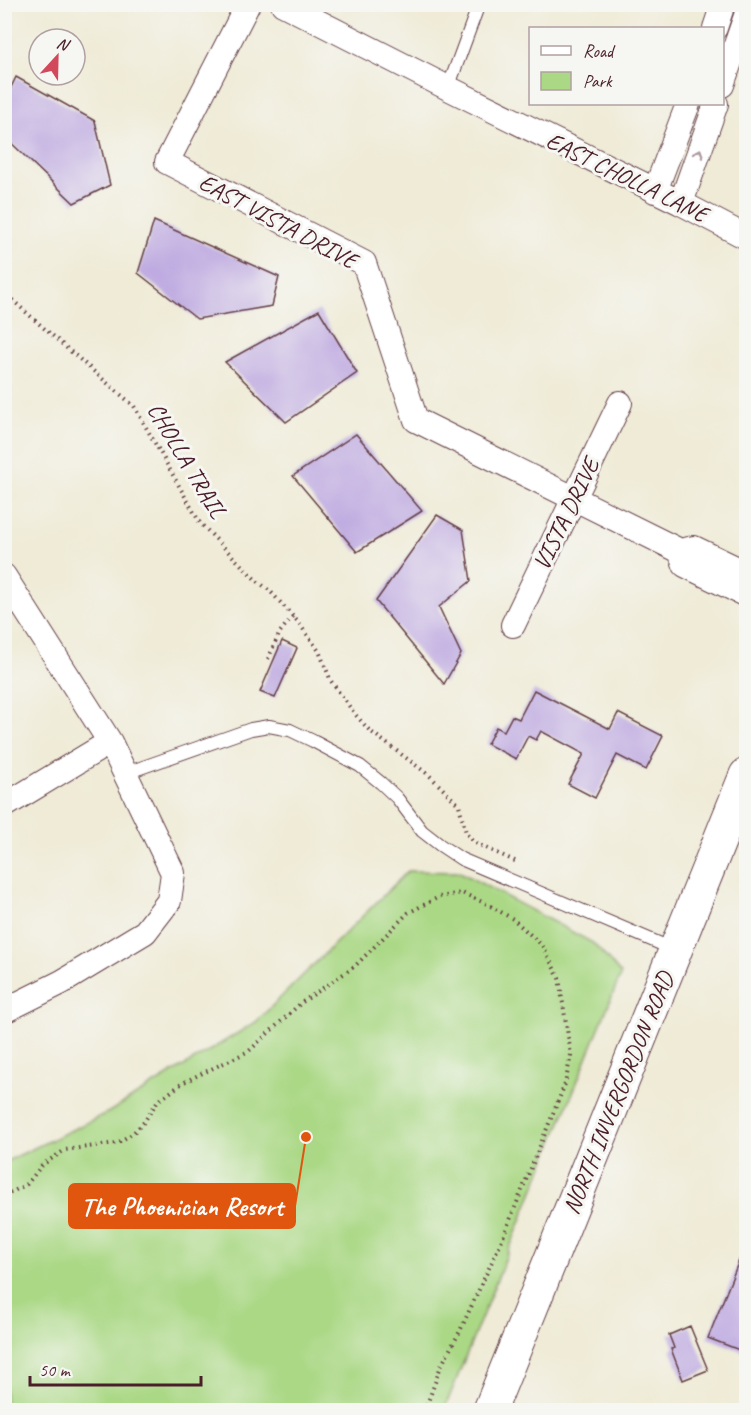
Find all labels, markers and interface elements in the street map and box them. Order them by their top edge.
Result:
north arrow [27,27,87,87]
legend [529,27,724,105]
text: N [54,33,73,56]
text: Road [583,40,616,62]
text: Park [583,70,613,92]
street label: EAST CHOLLA LANE [541,125,715,230]
one-way arrow [691,148,704,159]
street label: EAST VISTA DRIVE [194,167,365,277]
street label: CHOLLA TRAIL [141,397,234,524]
street label: VISTA DRIVE [526,450,607,575]
street label: NORTH INVERGORDON ROAD [556,966,681,1218]
callout: The Phoenician Resort [69,1184,295,1228]
text: The Phoenician Resort [81,1190,286,1223]
scale bar [30,1349,201,1387]
text: 50 m [39,1359,72,1381]

